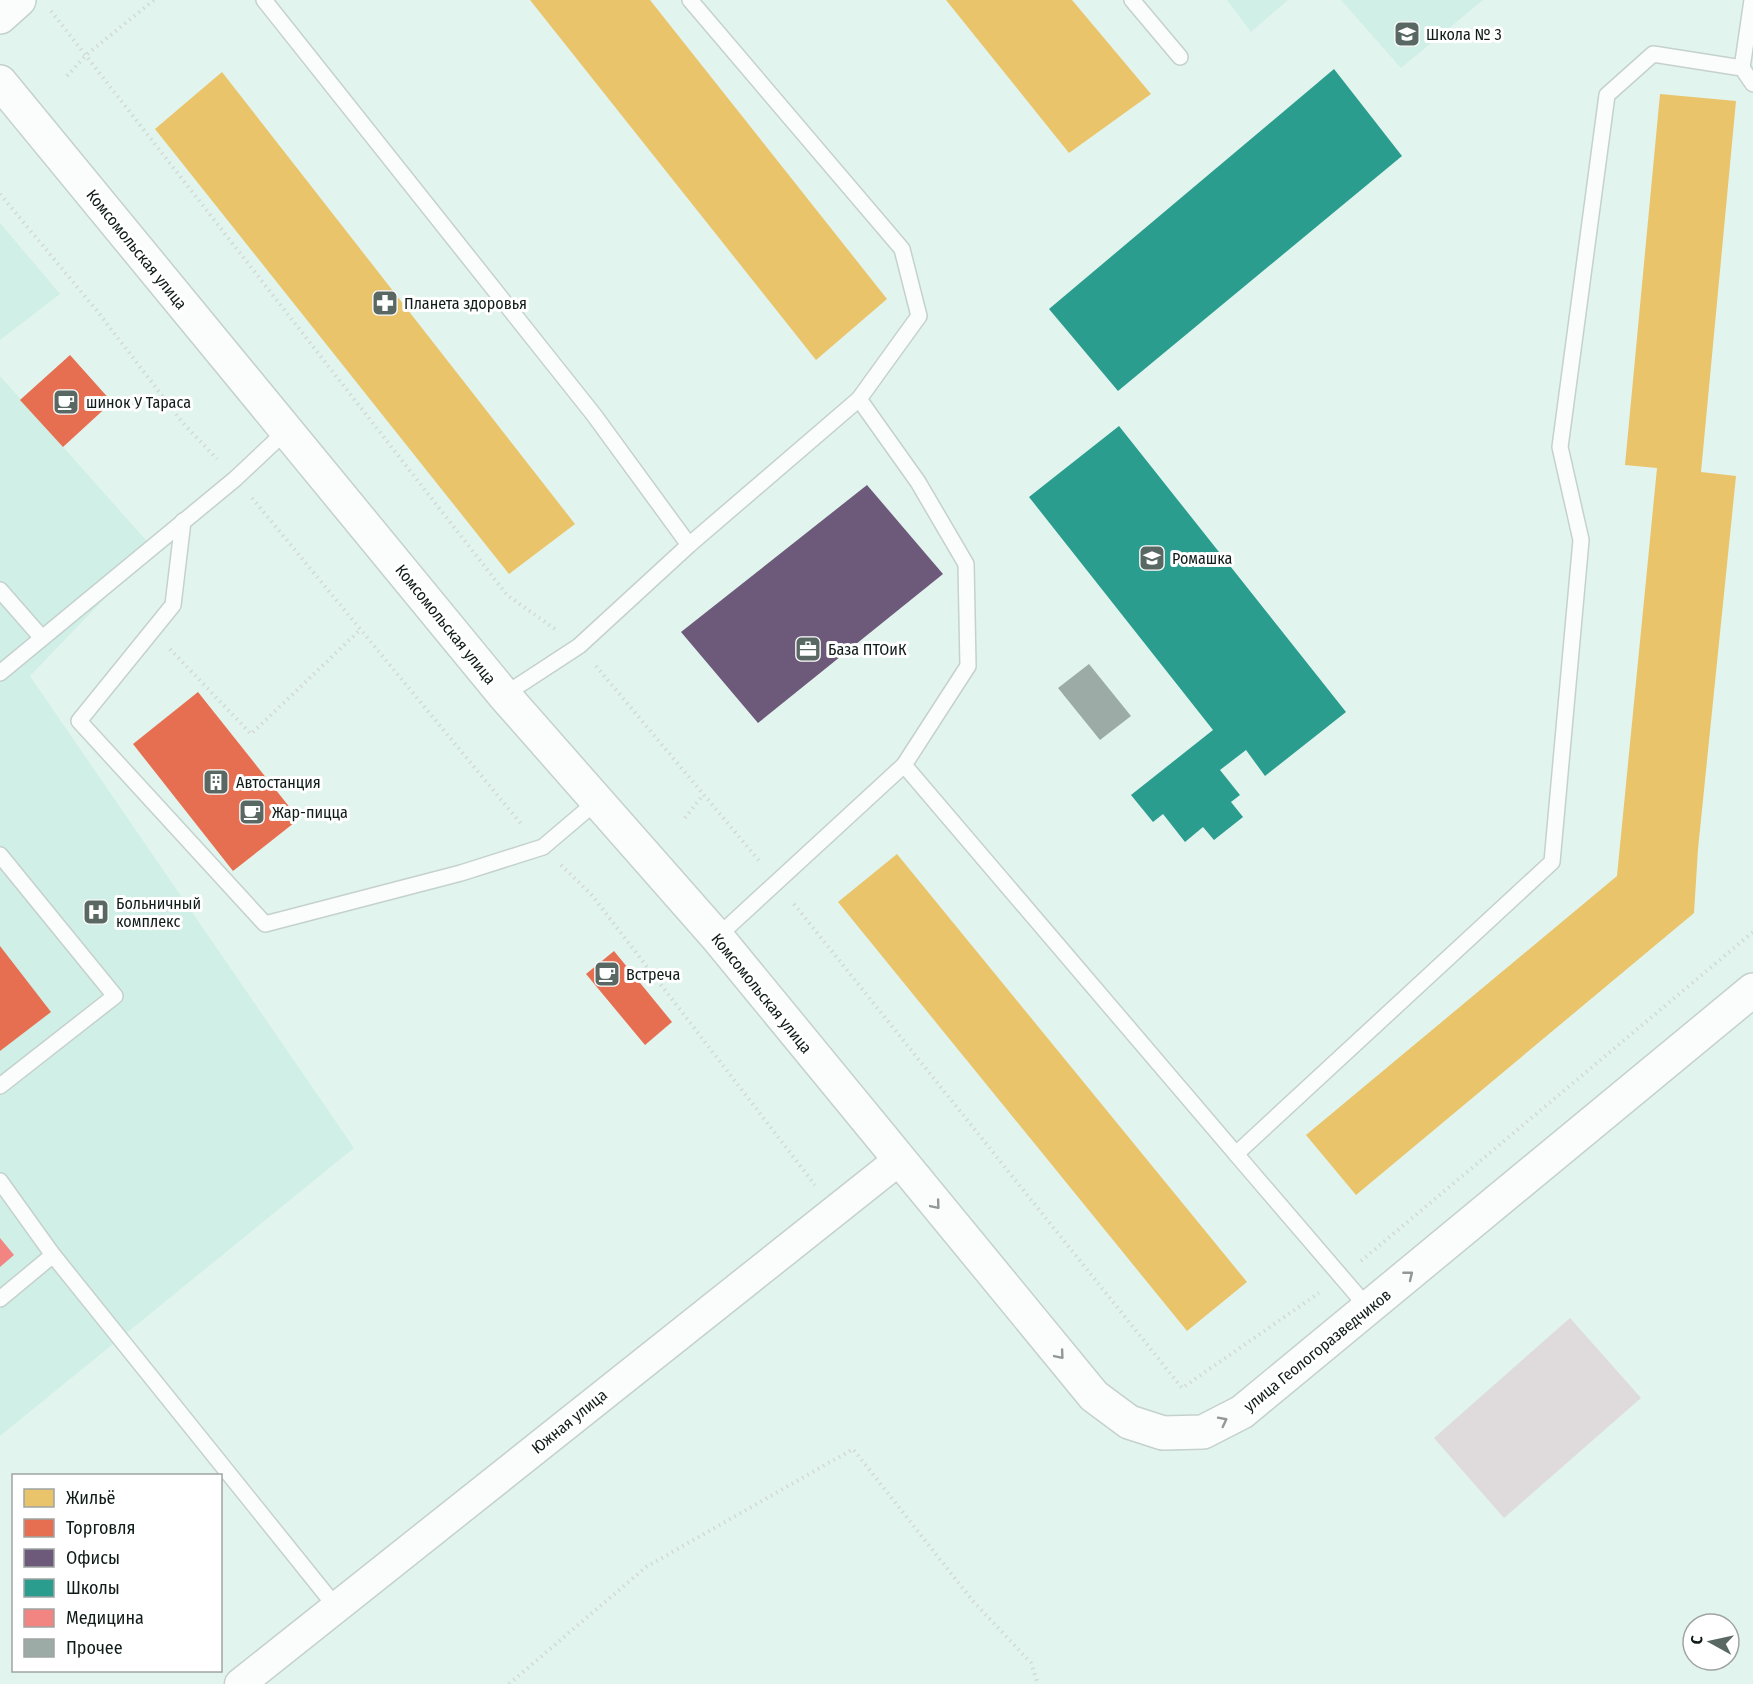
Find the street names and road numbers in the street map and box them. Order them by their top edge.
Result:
street label: Комсомольская улица [82,186,191,313]
street label: Комсомольская улица [391,561,500,688]
street label: Комсомольская улица [707,930,816,1057]
street label: улица Геологоразведчиков [1240,1285,1395,1416]
street label: Южная улица [528,1385,611,1457]

